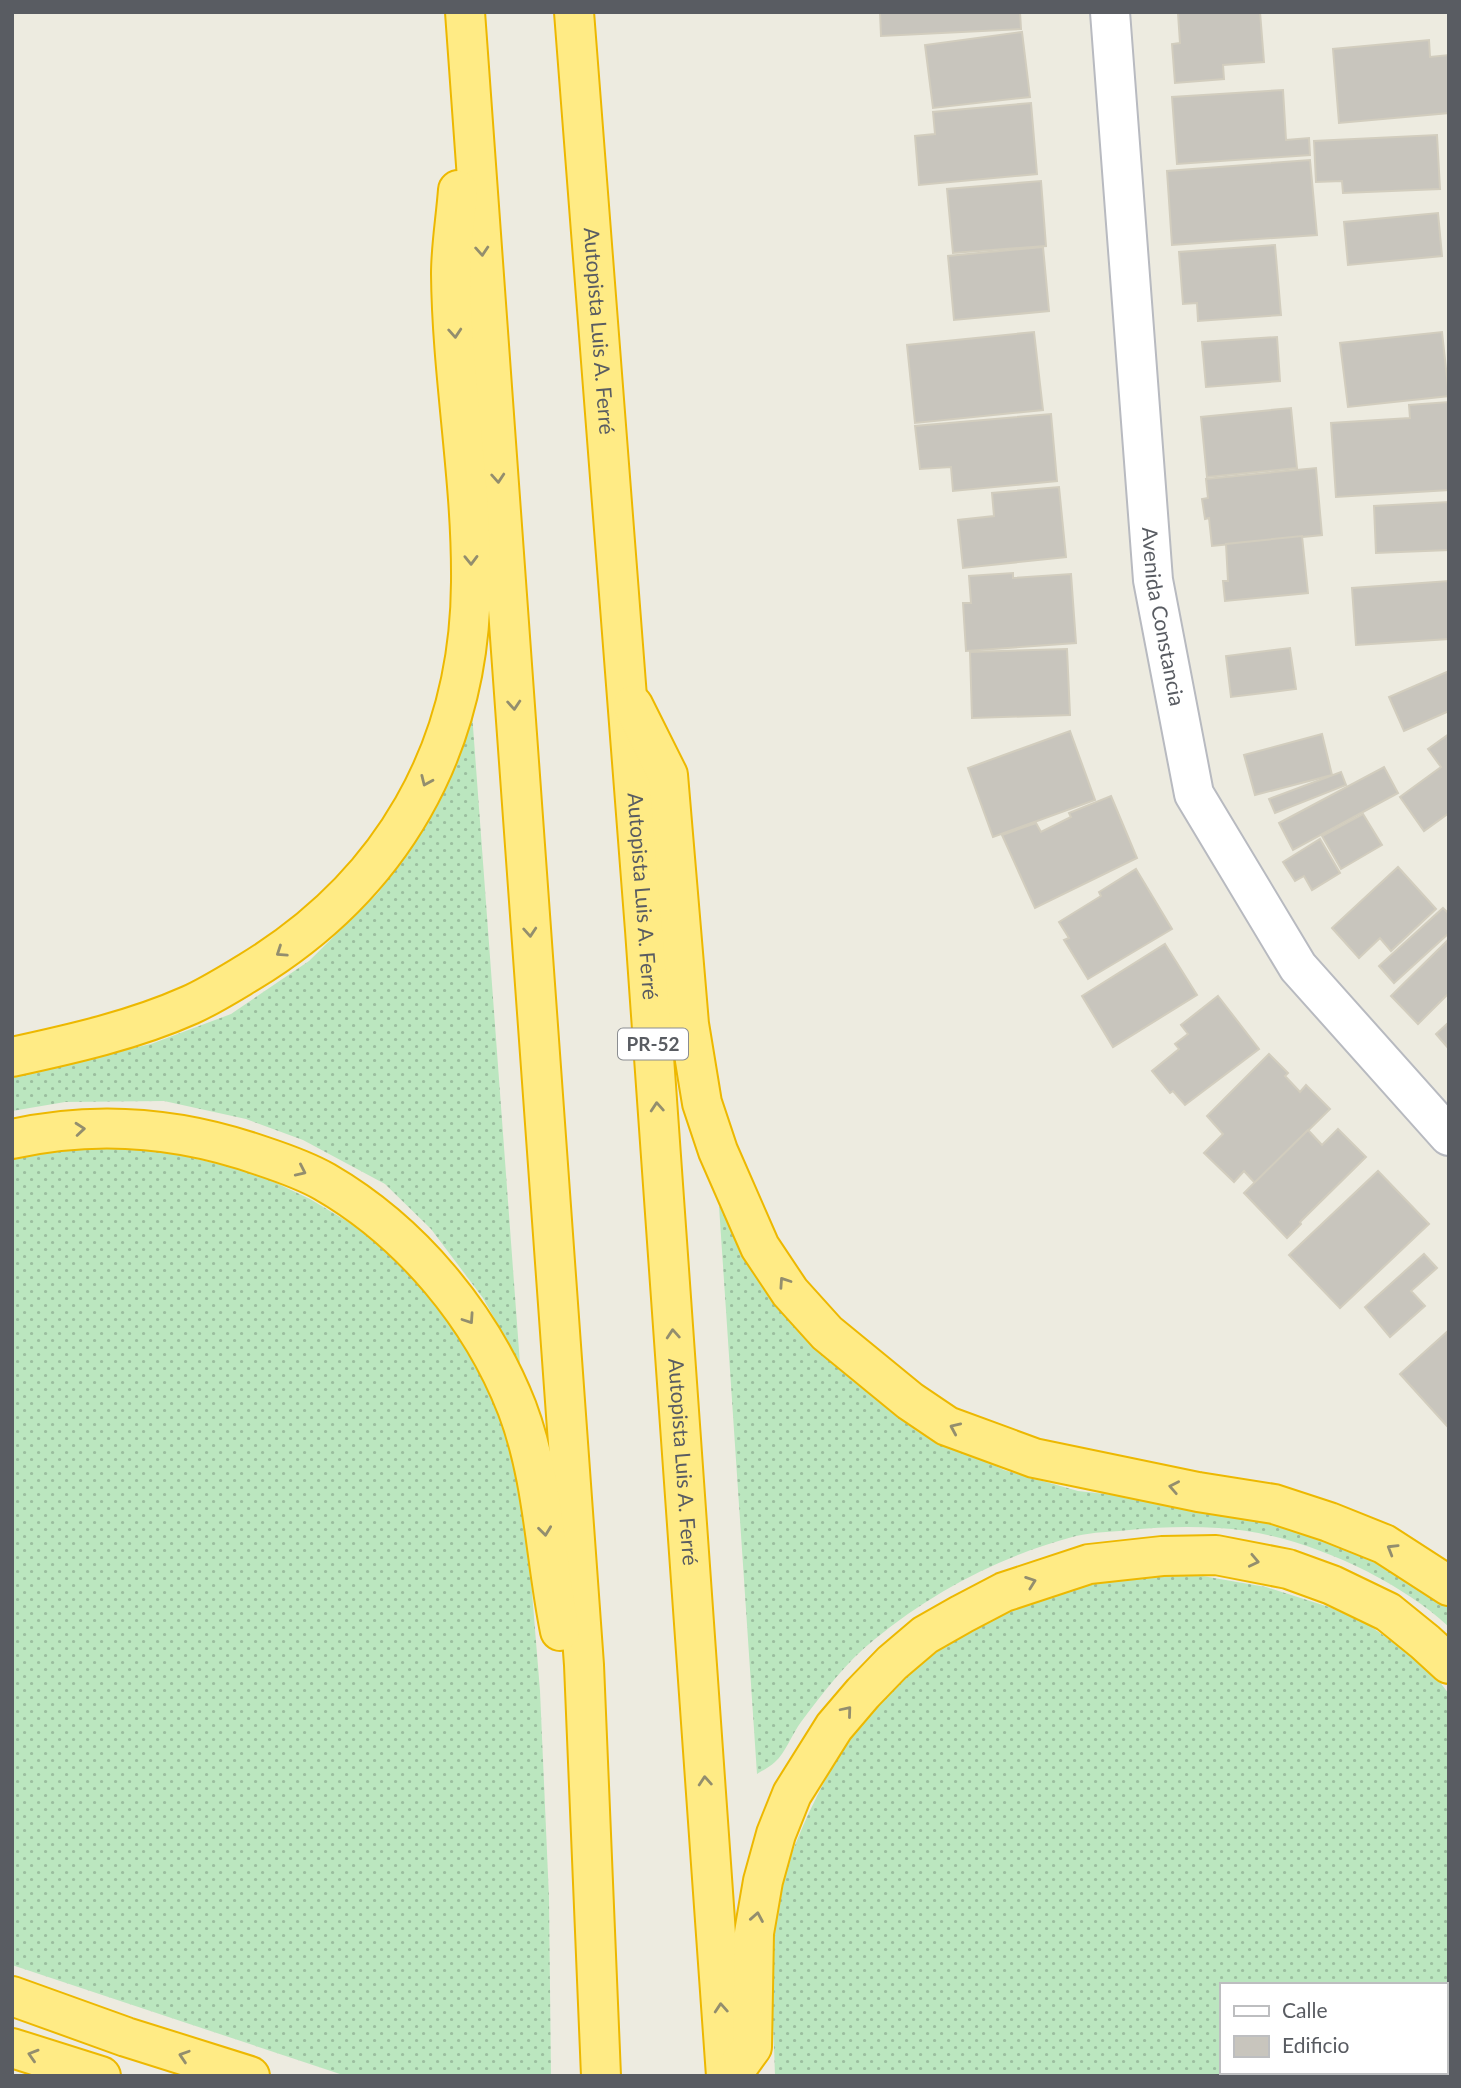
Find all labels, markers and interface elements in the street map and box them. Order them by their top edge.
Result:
street label: Autopista Luis A. Ferré [580,226,621,435]
one-way arrow [474,246,489,257]
one-way arrow [447,328,462,339]
one-way arrow [490,473,505,484]
street label: Avenida Constancia [1138,526,1191,708]
one-way arrow [463,555,479,566]
one-way arrow [506,700,521,711]
one-way arrow [420,774,434,786]
street label: Autopista Luis A. Ferré [623,792,664,1001]
one-way arrow [522,927,537,938]
one-way arrow [276,944,289,956]
road number: PR-52 [618,1028,688,1060]
one-way arrow [650,1101,665,1112]
one-way arrow [74,1122,85,1137]
one-way arrow [294,1163,306,1177]
one-way arrow [779,1276,792,1289]
one-way arrow [461,1311,474,1324]
one-way arrow [666,1328,681,1339]
street label: Autopista Luis A. Ferré [664,1357,704,1566]
one-way arrow [950,1422,962,1436]
one-way arrow [1168,1480,1180,1495]
one-way arrow [537,1526,552,1537]
one-way arrow [1386,1545,1399,1558]
one-way arrow [1248,1553,1260,1568]
one-way arrow [1024,1576,1036,1590]
one-way arrow [839,1707,851,1720]
one-way arrow [698,1775,713,1786]
one-way arrow [749,1911,764,1922]
legend [1220,1983,1447,2074]
text: Calle [1282,1997,1327,2022]
one-way arrow [714,2002,729,2013]
text: Edificio [1282,2032,1350,2057]
one-way arrow [28,2048,40,2063]
one-way arrow [179,2049,191,2064]

